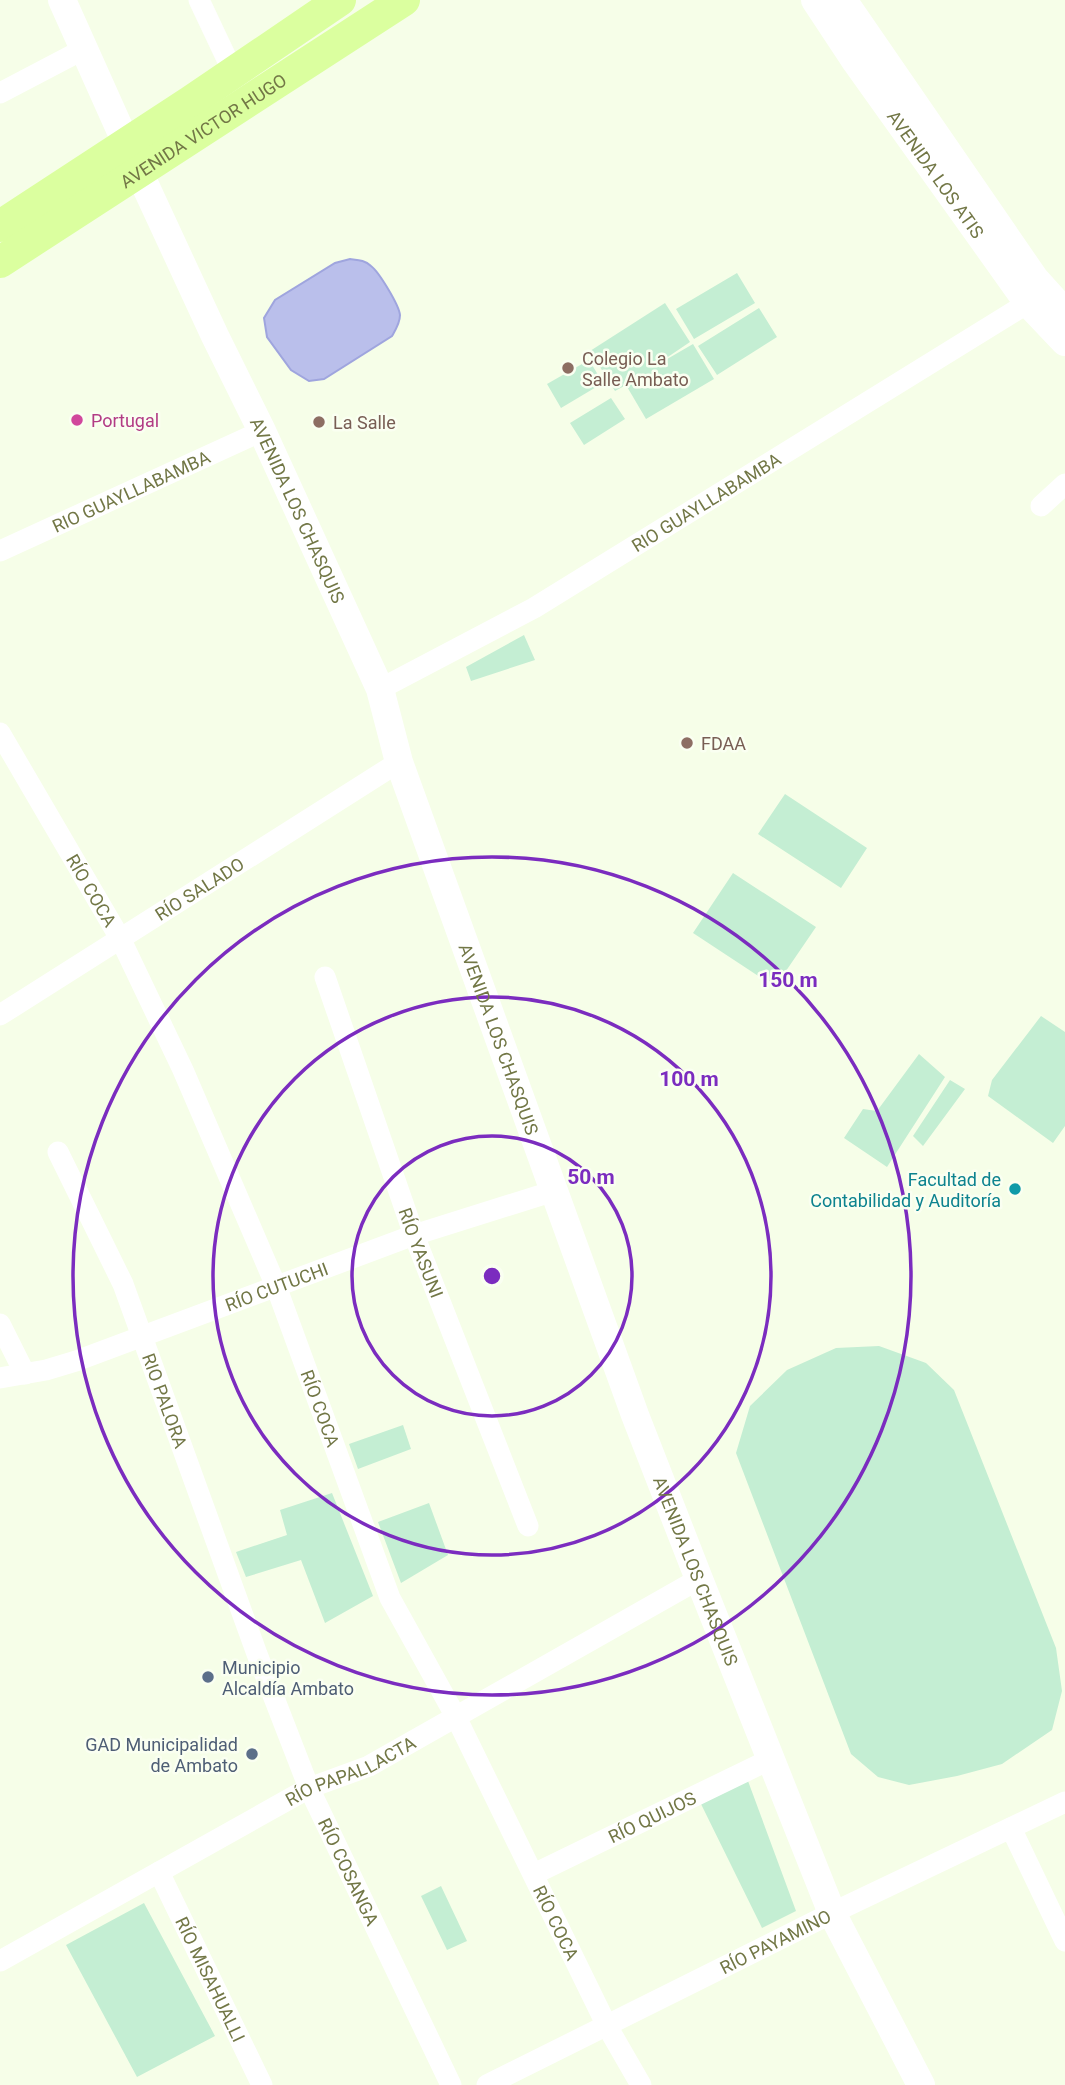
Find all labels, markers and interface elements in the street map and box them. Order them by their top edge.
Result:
street label: AVENIDA VICTOR HUGO [116,69,290,192]
street label: AVENIDA LOS ATIS [883,106,989,242]
place label: Colegio La Salle Ambato [582,348,689,390]
marker: Colegio La Salle Ambato [560,360,576,376]
place label: Portugal [91,410,159,431]
marker: Portugal [69,412,85,428]
place label: La Salle [333,412,396,433]
street label: AVENIDA LOS CHASQUIS [246,414,350,606]
marker: La Salle [311,414,327,430]
street label: RIO GUAYLLABAMBA [49,446,213,536]
street label: RIO GUAYLLABAMBA [627,448,784,556]
place label: FDAA [701,733,746,754]
marker: FDAA [679,735,695,751]
street label: RÍO COCA [62,850,121,930]
street label: RÍO SALADO [151,853,248,925]
street label: AVENIDA LOS CHASQUIS [455,941,543,1138]
text: 150 m [758,968,818,992]
text: 100 m [659,1067,719,1091]
text: 50 m [567,1165,615,1189]
place label: Facultad de Contabilidad y Auditoría [810,1169,1001,1211]
marker: Facultad de Contabilidad y Auditoría [1007,1181,1023,1197]
street label: RÍO YASUNI [395,1205,448,1301]
street label: RÍO CUTUCHI [222,1258,331,1315]
centre of rings [480,1264,504,1288]
street label: RIO PALORA [138,1350,192,1451]
street label: RÍO COCA [297,1367,344,1450]
street label: AVENIDA LOS CHASQUIS [649,1473,743,1669]
place label: Municipio Alcaldía Ambato [222,1657,354,1699]
marker: Municipio Alcaldía Ambato [200,1669,216,1685]
street label: RÍO PAPALLACTA [281,1731,419,1810]
place label: GAD Municipalidad de Ambato [85,1734,238,1776]
marker: GAD Municipalidad de Ambato [244,1746,260,1762]
street label: RÍO QUIJOS [605,1787,699,1847]
street label: RÍO COSANGA [314,1815,384,1929]
street label: RÍO COCA [529,1882,584,1964]
street label: RÍO PAYAMINO [716,1905,834,1978]
street label: RÍO MISAHUALLI [172,1913,250,2045]

